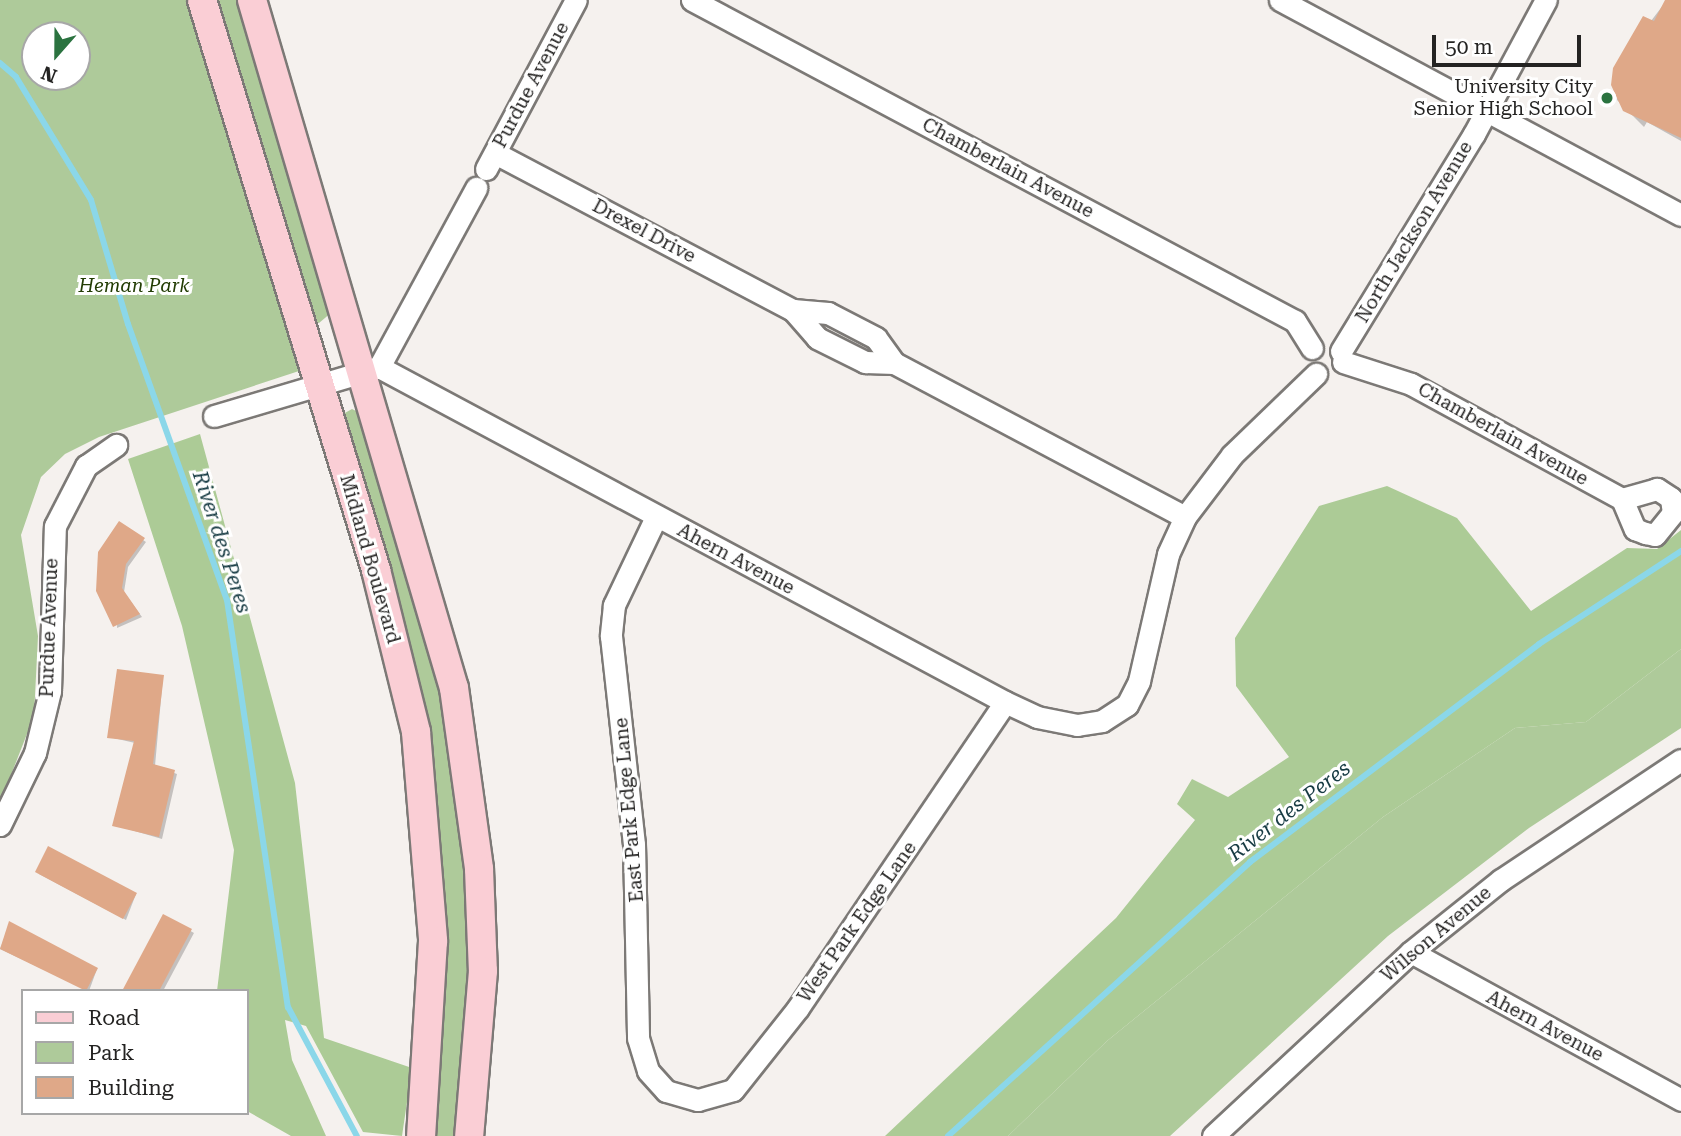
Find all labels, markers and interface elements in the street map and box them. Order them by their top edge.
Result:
street label: Purdue Avenue [488,18,574,152]
north arrow [21,21,91,91]
scale bar [1436,21,1585,65]
text: 50 m [1445,35,1493,59]
text: N [38,61,60,88]
place label: University City Senior High School [1414,76,1593,120]
marker: University City Senior High School [1599,90,1615,106]
street label: Chamberlain Avenue [918,113,1098,223]
street label: North Jackson Avenue [1351,137,1477,327]
street label: Drexel Drive [588,194,700,268]
park label: Heman Park [78,275,190,297]
street label: Chamberlain Avenue [1414,378,1592,490]
water label: River des Peres [187,468,257,616]
street label: Midland Boulevard [335,472,405,646]
street label: Ahern Avenue [674,519,798,599]
street label: Purdue Avenue [35,558,63,698]
street label: East Park Edge Lane [610,717,648,903]
water label: River des Peres [1223,755,1355,867]
street label: West Park Edge Lane [793,837,921,1007]
street label: Wilson Avenue [1376,881,1496,987]
street label: Ahern Avenue [1483,986,1607,1066]
legend [21,989,248,1115]
text: Road [88,1006,140,1030]
text: Park [88,1041,134,1065]
text: Building [88,1076,174,1100]

